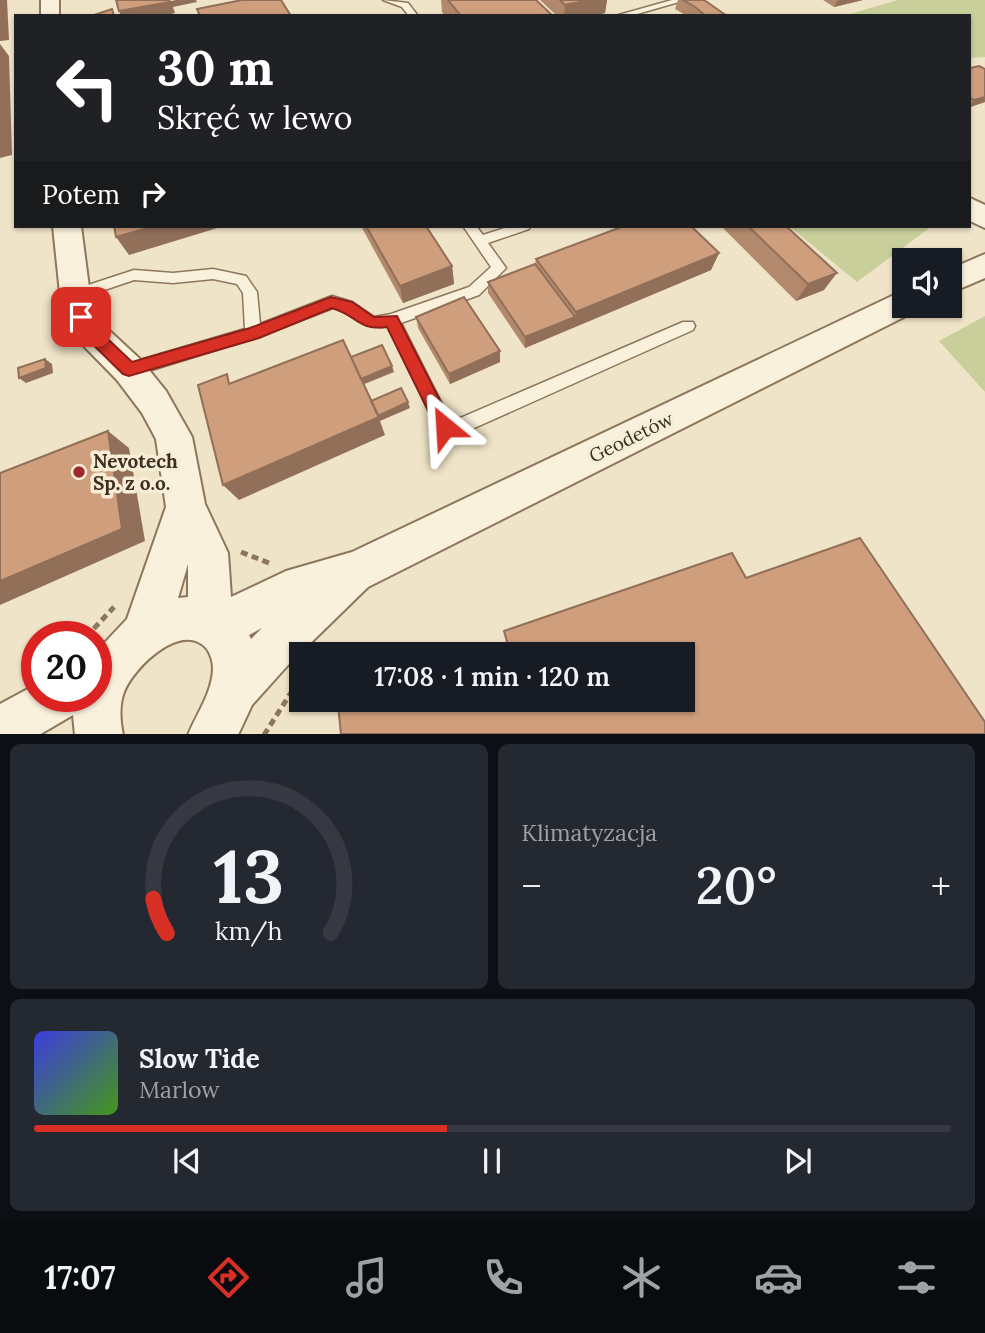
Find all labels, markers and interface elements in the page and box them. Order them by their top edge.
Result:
text: 30 m [157,36,274,98]
icon: left [42,42,133,133]
text: Skręć w lewo [157,97,353,138]
icon: right [134,175,172,213]
text: Potem [42,178,120,211]
map controls [892,248,962,318]
button: sound [892,248,962,318]
pin [51,287,111,347]
icon: arrive [62,298,100,336]
position arrow [408,390,482,464]
street label: Geodetów [585,406,678,468]
place label: Nevotech Sp. z o.o. [93,449,178,495]
marker: Nevotech Sp. z o.o. [71,464,87,480]
speed limit sign: 20 [21,621,112,712]
text: 17:08 · 1 min · 120 m [374,660,610,693]
text: Klimatyzacja [522,818,657,847]
text: 13 [214,830,284,923]
text: 20° [696,852,777,918]
text: − [522,862,542,910]
text: + [931,862,951,910]
text: km/h [215,914,283,946]
text: Slow Tide [139,1042,260,1075]
text: Marlow [139,1075,220,1104]
icon: previous [168,1142,206,1180]
icon: pause [473,1142,511,1180]
icon: next [779,1142,817,1180]
icon: directions [204,1253,253,1302]
icon: music [342,1253,391,1302]
icon: phone [479,1253,528,1302]
icon: climate [617,1253,666,1302]
icon: car [754,1253,803,1302]
icon: filters [892,1253,941,1302]
text: 17:07 [44,1257,116,1298]

